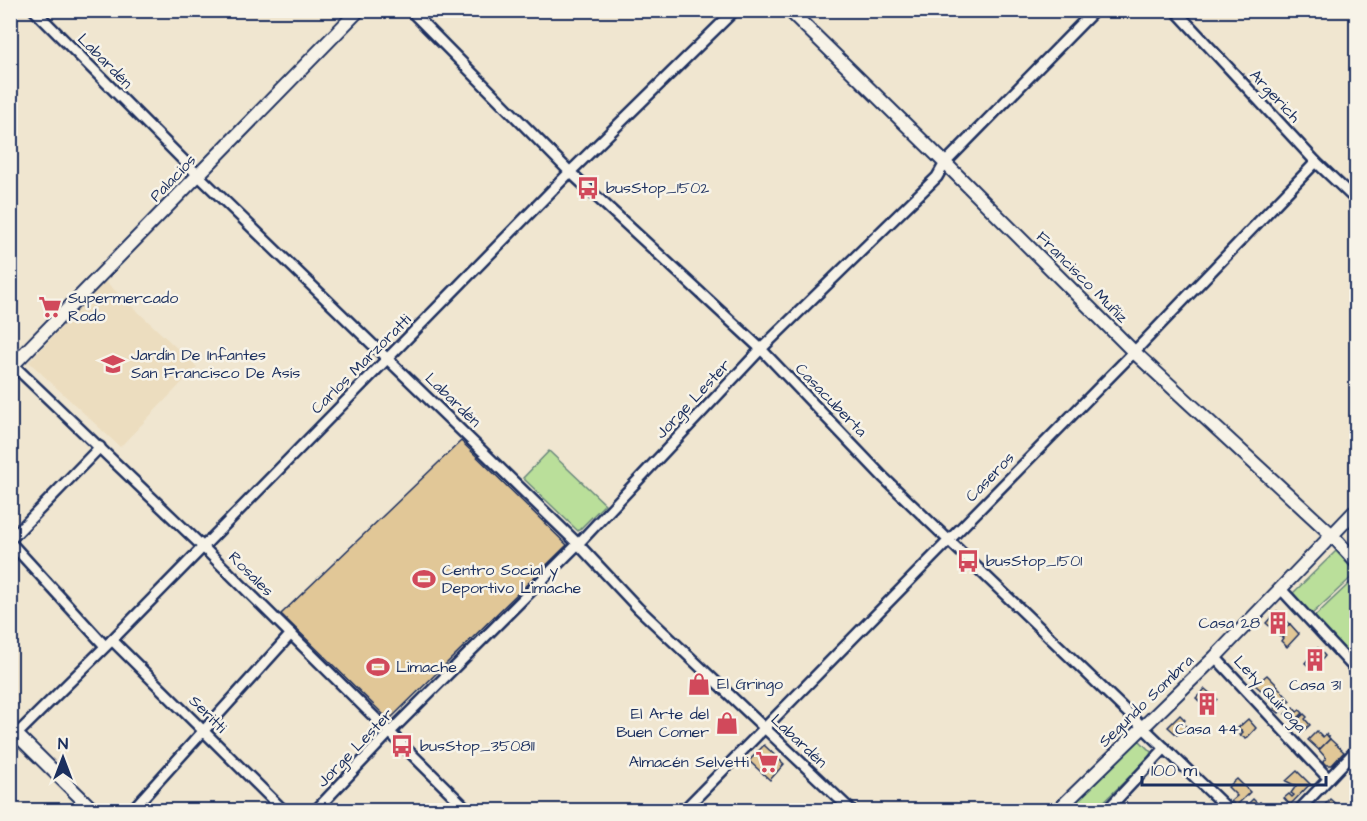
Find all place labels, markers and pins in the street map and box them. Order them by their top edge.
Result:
bus stop icon: busStop_1502 [575,175,601,201]
place label: busStop_1502 [606,177,709,199]
place label: Supermercado Rodo [68,287,178,327]
supermarket icon: Supermercado Rodo [37,294,63,320]
place label: Jardín De Infantes San Francisco De Asís [131,344,300,384]
school or university icon: Jardín De Infantes San Francisco De Asís [100,351,126,377]
bus stop icon: busStop_1501 [955,548,981,574]
place label: busStop_1501 [986,550,1082,572]
place label: Centro Social y Deportivo Limache [442,559,582,599]
sports icon: Centro Social y Deportivo Limache [411,566,437,592]
building icon: Casa 28 [1265,610,1291,636]
place label: Casa 28 [1198,612,1260,634]
building icon: Casa 31 [1302,647,1328,673]
sports icon: Limache [365,654,391,680]
place label: Limache [396,656,457,678]
shop icon: El Gringo [686,671,712,697]
place label: El Gringo [717,673,783,696]
place label: Casa 31 [1289,674,1341,696]
building icon: Casa 44 [1194,691,1220,717]
place label: El Arte del Buen Comer [616,703,709,743]
shop icon: El Arte del Buen Comer [714,710,740,736]
place label: Casa 44 [1175,718,1239,740]
bus stop icon: busStop_350811 [389,733,415,759]
place label: busStop_350811 [420,735,535,757]
supermarket icon: Almacén Selvetti [754,749,780,775]
place label: Almacén Selvetti [629,751,750,773]

